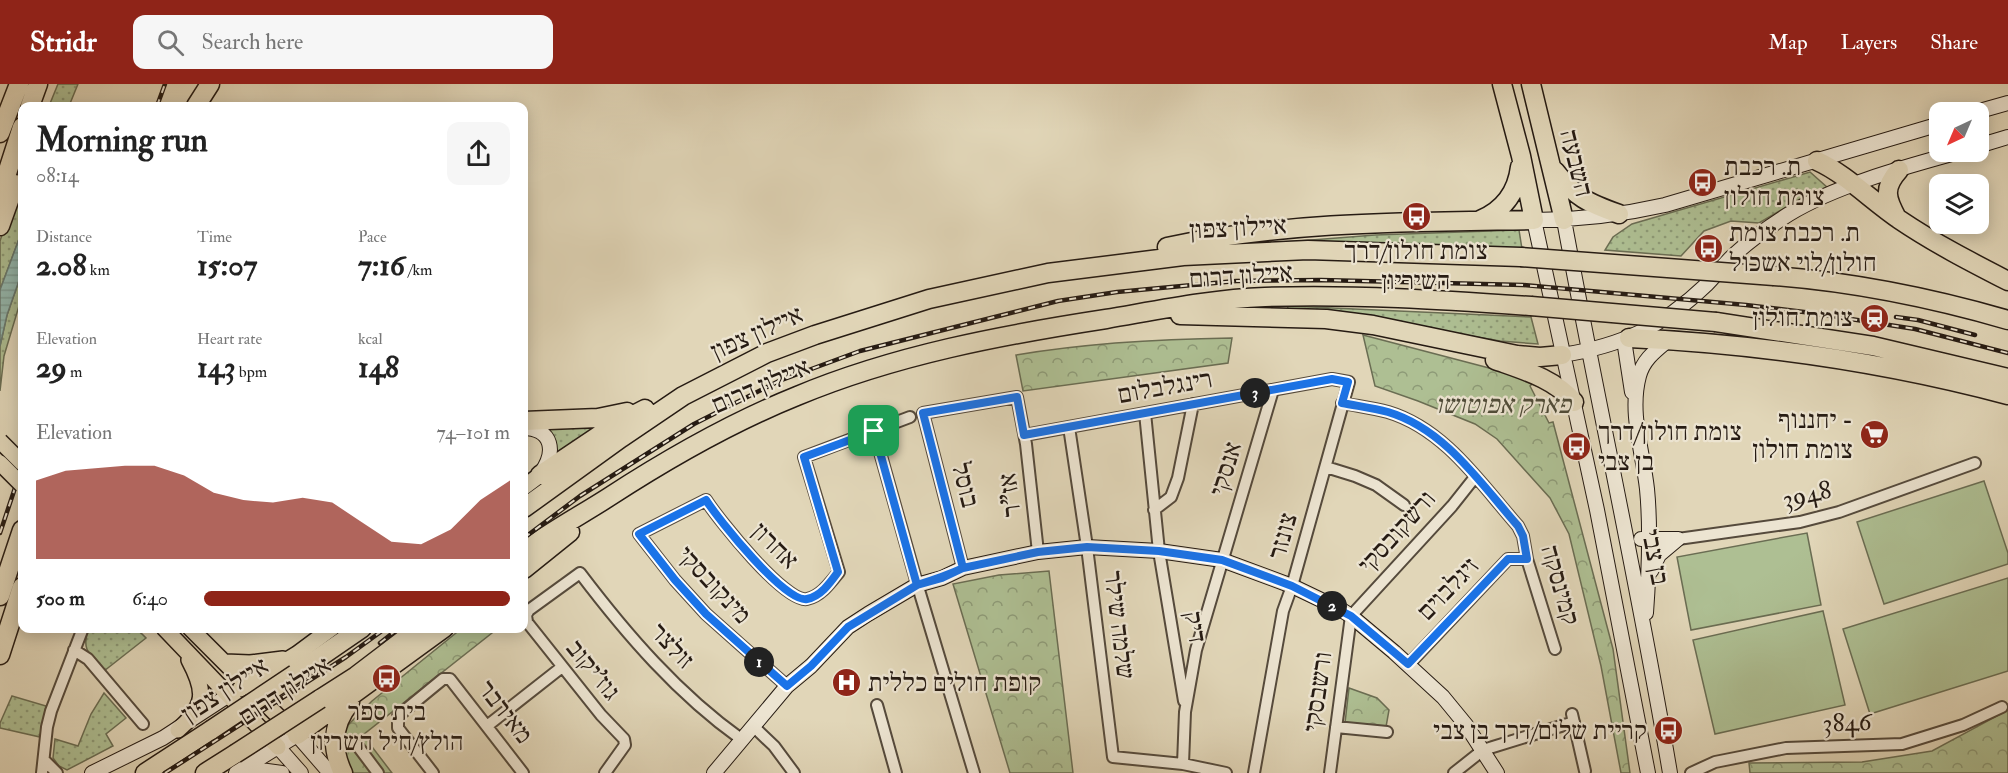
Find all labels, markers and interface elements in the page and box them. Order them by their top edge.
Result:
search box [133,15,553,69]
text: Stridr [30,25,97,60]
icon: search [154,26,187,59]
text: Search here [202,28,303,56]
text: Map [1768,29,1808,56]
text: Layers [1841,29,1897,56]
text: Share [1930,29,1978,56]
north arrow [1929,102,1989,162]
map controls [1929,102,1989,234]
text: Morning run [36,120,208,161]
button: share [447,122,510,185]
street label: השבעה [1552,126,1600,200]
place label: ת. רכבת צומת חולון [1724,151,1825,213]
text: 08:14 [36,163,79,188]
bus stop icon: ת. רכבת צומת חולון [1687,166,1719,198]
button: layers [1929,174,1989,234]
bus stop icon: צומת חולון/דרך השיריון [1400,201,1432,233]
street label: איילון צפון [1188,209,1288,247]
place label: ת. רכבת צומת חולון/לוי אשכול [1729,217,1877,279]
text: Distance [36,227,92,247]
text: Time [197,227,232,247]
text: Pace [358,227,387,247]
bus stop icon: ת. רכבת צומת חולון/לוי אשכול [1692,232,1724,264]
place label: צומת חולון/דרך השיריון [1344,235,1488,297]
text: 2.08 [36,247,87,284]
text: 15:07 [197,247,257,284]
text: 7:16 [358,247,405,284]
street label: איילון דרום [1188,256,1294,296]
text: km [87,260,110,280]
text: /km [405,260,432,280]
street label: איילון צפון [706,299,808,367]
place label: צומת חולון [1752,302,1853,334]
station icon: צומת חולון [1858,302,1890,334]
text: Elevation [36,329,97,349]
text: Heart rate [197,329,262,349]
text: kcal [358,329,383,349]
text: 29 [36,349,67,386]
text: 143 [197,349,235,386]
text: 148 [358,349,399,386]
street label: איילון דרום [707,351,815,421]
text: m [67,362,82,382]
text: bpm [235,362,267,382]
street label: רינגלבלום [1115,363,1215,411]
pin: 3 [1240,378,1270,408]
text: 3 [1252,383,1258,403]
park label: פארק אפוטושו [1435,389,1573,421]
place label: יחננוף - צומת חולון [1752,404,1853,466]
pin [848,405,899,456]
icon: arrive [857,414,890,447]
place label: צומת חולון/דרך בן צבי [1598,416,1742,478]
supermarket icon: יחננוף - צומת חולון [1858,419,1890,451]
text: Elevation [36,420,112,445]
text: 74–101 m [436,420,510,445]
bus stop icon: צומת חולון/דרך בן צבי [1561,431,1593,463]
street label: אנסקי [1203,438,1249,500]
street label: בוסל [944,459,986,511]
street label: אז"ר [991,471,1029,519]
street label: 3948 [1779,474,1835,516]
street label: ורשקובסקי [1351,484,1443,580]
street label: צונזר [1261,509,1305,563]
street label: אחרון [745,516,805,576]
street label: בן צבי [1634,526,1676,588]
street label: מינקובסקי [670,539,758,631]
street label: קמינסקה [1533,541,1587,629]
street label: זיגלבוים [1410,551,1486,627]
street label: שלמה שילר [1096,569,1142,681]
text: 500 m [36,586,85,611]
text: 6:40 [132,586,168,611]
pin: 2 [1317,591,1347,621]
text: 2 [1328,596,1336,616]
street label: דיק [1176,609,1214,645]
street label: זולצר [643,616,701,676]
street label: גוז'יקוב [559,633,627,707]
pin: 1 [744,647,774,677]
street label: איילון דרום [233,649,337,733]
street label: איילון צפון [175,650,275,730]
street label: ורשבסקי [1296,650,1340,734]
text: 1 [756,652,762,672]
bus stop icon: בית ספר הולץ/חיל השריון [371,662,403,694]
hospital icon: קופת חולים כללית [831,667,863,699]
place label: קופת חולים כללית [868,667,1041,699]
street label: מאירבר [470,674,540,750]
place label: בית ספר הולץ/חיל השריון [310,696,464,758]
street label: 3846 [1822,706,1874,740]
place label: קריית שלום/דרך בן צבי [1433,715,1647,747]
bus stop icon: קריית שלום/דרך בן צבי [1652,715,1684,747]

